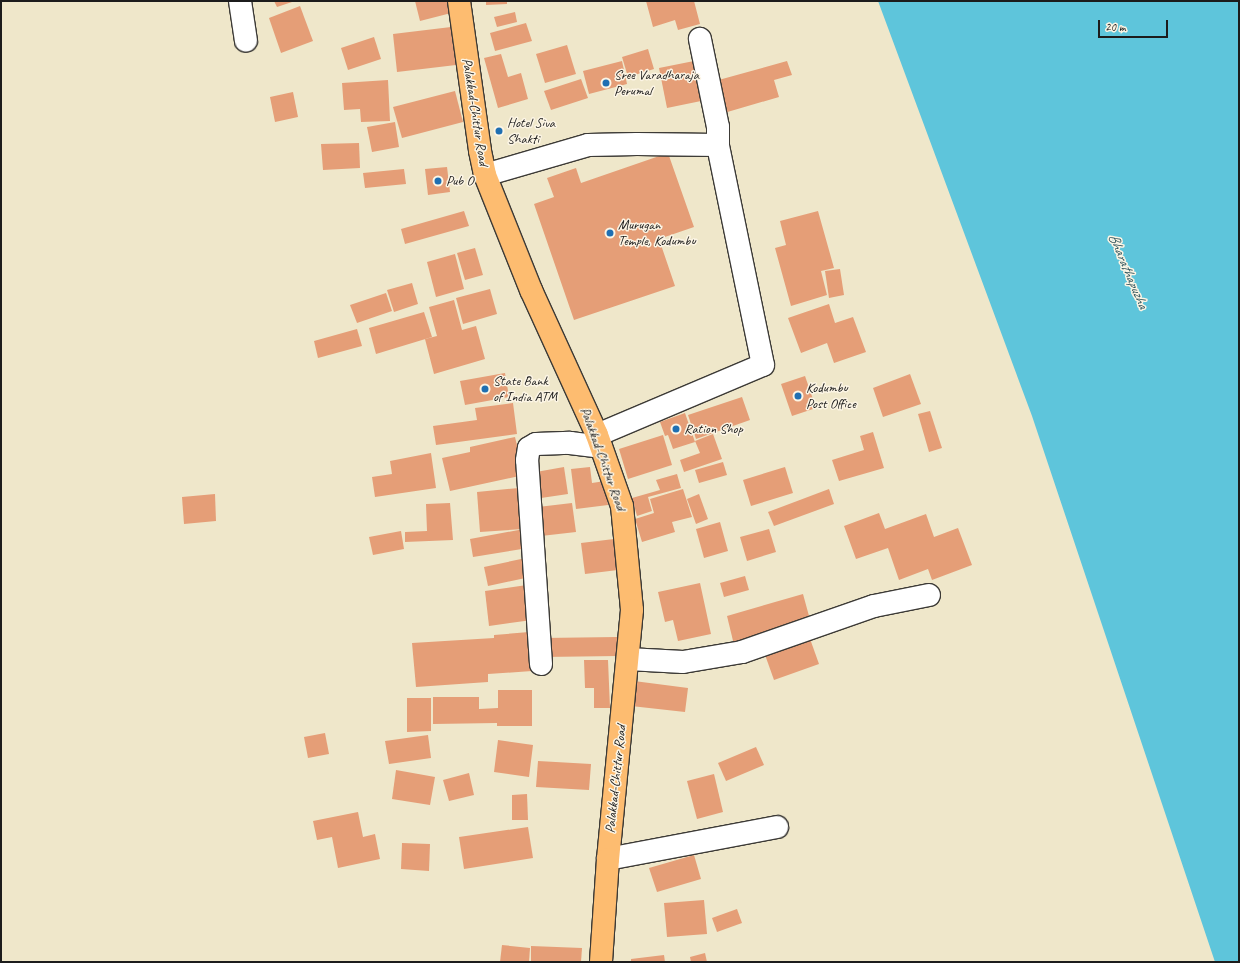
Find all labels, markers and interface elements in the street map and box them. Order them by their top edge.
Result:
scale bar [1100,12,1170,38]
text: 20 m [1105,19,1125,35]
street label: Palakkad-Chittur Road [458,57,492,167]
place label: Sree Varadharaja Perumal [614,67,698,100]
marker: Sree Varadharaja Perumal [601,78,611,88]
place label: Hotel Siva Shakti [507,115,555,148]
marker: Hotel Siva Shakti [494,126,504,136]
place label: Pub O [446,173,474,189]
marker: Pub O [433,176,443,186]
place label: Murugan Temple, Kodumbu [618,217,696,250]
marker: Murugan Temple, Kodumbu [605,228,615,238]
water label: Bharathapuzha [1104,231,1152,311]
place label: State Bank of India ATM [493,373,557,406]
place label: Kodumbu Post Office [806,380,855,412]
marker: State Bank of India ATM [480,384,490,394]
marker: Kodumbu Post Office [793,391,803,401]
street label: Palakkad-Chittur Road [577,405,629,513]
place label: Ration Shop [684,421,743,437]
marker: Ration Shop [671,424,681,434]
street label: Palakkad-Chittur Road [602,724,630,834]

